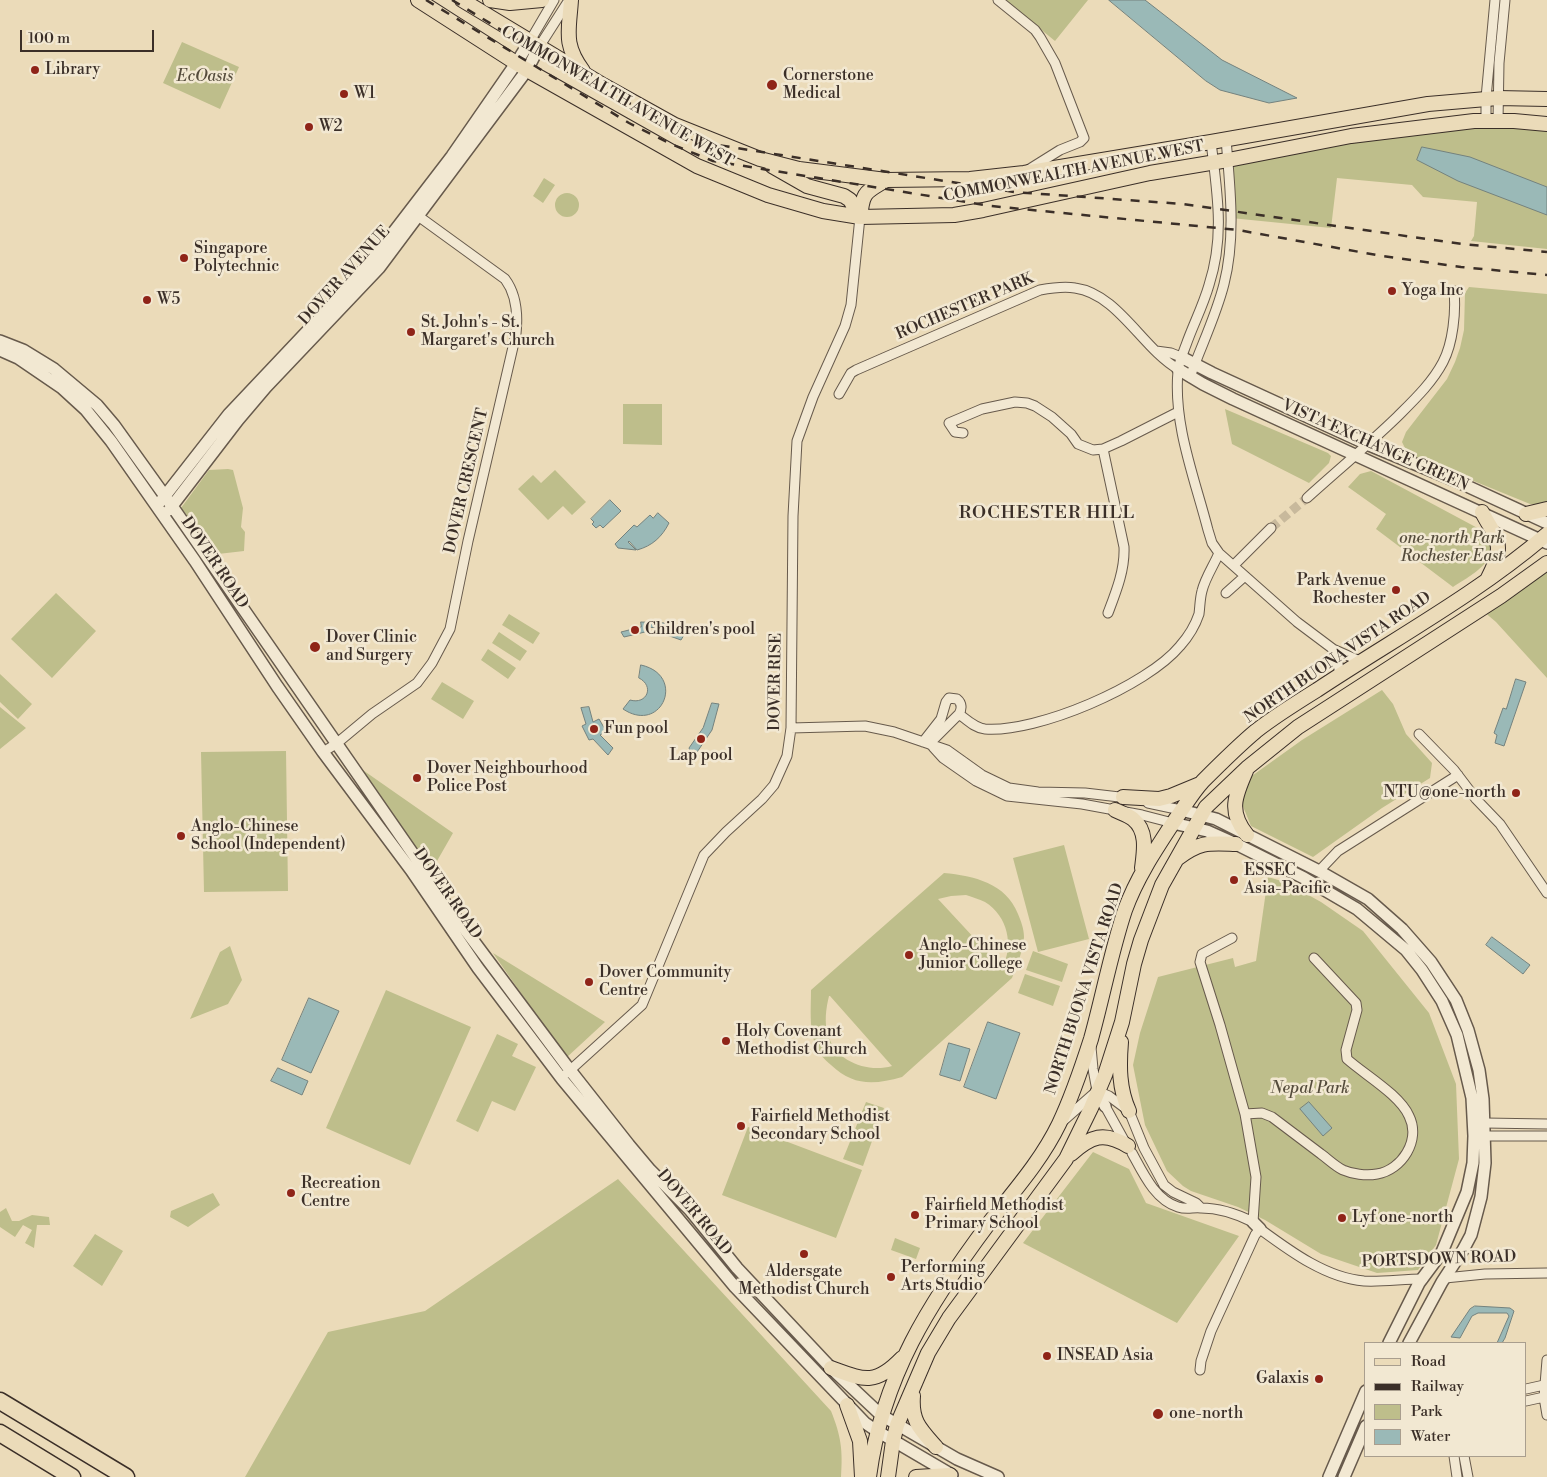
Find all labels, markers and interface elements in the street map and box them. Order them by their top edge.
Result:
scale bar [22,20,156,52]
street label: COMMONWEALTH AVENUE WEST [497,22,737,172]
text: 100 m [28,29,70,48]
place label: Library [45,60,100,80]
marker: Library [29,64,41,76]
place label: Cornerstone Medical [783,66,874,104]
park label: EcOasis [177,67,233,87]
marker: Cornerstone Medical [765,78,779,92]
place label: W1 [354,84,375,104]
marker: W1 [338,88,350,100]
place label: W2 [319,117,343,137]
marker: W2 [303,121,315,133]
street label: COMMONWEALTH AVENUE WEST [942,137,1206,207]
street label: DOVER AVENUE [295,222,395,330]
place label: Singapore Polytechnic [194,239,279,277]
marker: Singapore Polytechnic [178,252,190,264]
street label: ROCHESTER PARK [893,269,1037,345]
place label: Yoga Inc [1402,281,1464,301]
marker: Yoga Inc [1386,285,1398,297]
place label: W5 [157,290,180,310]
marker: W5 [141,294,153,306]
place label: St. John's - St. Margaret's Church [421,313,555,351]
marker: St. John's - St. Margaret's Church [405,326,417,338]
street label: VISTA EXCHANGE GREEN [1279,396,1471,496]
street label: DOVER CRESCENT [441,407,493,555]
district label: ROCHESTER HILL [957,503,1137,525]
street label: DOVER ROAD [176,513,252,613]
park label: one-north Park Rochester East [1399,529,1505,567]
place label: Park Avenue Rochester [1297,571,1386,609]
marker: Park Avenue Rochester [1390,584,1402,596]
street label: NORTH BUONA VISTA ROAD [1241,588,1435,728]
place label: Children's pool [645,620,755,640]
marker: Children's pool [629,624,641,636]
place label: Dover Clinic and Surgery [326,628,417,666]
street label: DOVER RISE [766,633,786,731]
marker: Dover Clinic and Surgery [308,640,322,654]
place label: Fun pool [604,719,668,739]
marker: Fun pool [588,723,600,735]
marker: Lap pool [695,733,707,745]
place label: Lap pool [669,746,733,766]
place label: Dover Neighbourhood Police Post [427,759,587,797]
marker: Dover Neighbourhood Police Post [411,772,423,784]
place label: NTU@one-north [1383,783,1506,803]
marker: NTU@one-north [1510,787,1522,799]
place label: Anglo-Chinese School (Independent) [191,817,346,855]
marker: Anglo-Chinese School (Independent) [175,830,187,842]
street label: DOVER ROAD [409,845,485,943]
place label: ESSEC Asia-Pacific [1244,861,1331,899]
marker: ESSEC Asia-Pacific [1228,874,1240,886]
street label: NORTH BUONA VISTA ROAD [1042,881,1128,1097]
place label: Anglo-Chinese Junior College [919,936,1027,974]
marker: Anglo-Chinese Junior College [903,949,915,961]
place label: Dover Community Centre [599,963,731,1001]
marker: Dover Community Centre [583,976,595,988]
place label: Holy Covenant Methodist Church [736,1022,867,1060]
marker: Holy Covenant Methodist Church [720,1035,732,1047]
park label: Nepal Park [1271,1079,1349,1099]
place label: Fairfield Methodist Secondary School [751,1107,890,1145]
marker: Fairfield Methodist Secondary School [735,1120,747,1132]
street label: DOVER ROAD [652,1166,736,1260]
place label: Recreation Centre [301,1174,381,1212]
marker: Recreation Centre [285,1187,297,1199]
place label: Fairfield Methodist Primary School [925,1196,1064,1234]
place label: Lyf one-north [1352,1208,1453,1228]
marker: Fairfield Methodist Primary School [909,1209,921,1221]
marker: Lyf one-north [1336,1212,1348,1224]
marker: Aldersgate Methodist Church [798,1248,810,1260]
street label: PORTSDOWN ROAD [1361,1248,1517,1272]
place label: Performing Arts Studio [901,1258,985,1296]
place label: Aldersgate Methodist Church [739,1262,869,1300]
marker: Performing Arts Studio [885,1271,897,1283]
legend [1364,1342,1527,1457]
place label: INSEAD Asia [1057,1346,1153,1366]
marker: INSEAD Asia [1041,1350,1053,1362]
text: Road [1411,1352,1446,1371]
place label: Galaxis [1256,1369,1309,1389]
marker: Galaxis [1313,1373,1325,1385]
text: Railway [1411,1377,1464,1396]
text: Park [1411,1402,1442,1421]
place label: one-north [1169,1404,1243,1424]
marker: one-north [1151,1407,1165,1421]
text: Water [1411,1427,1450,1446]

